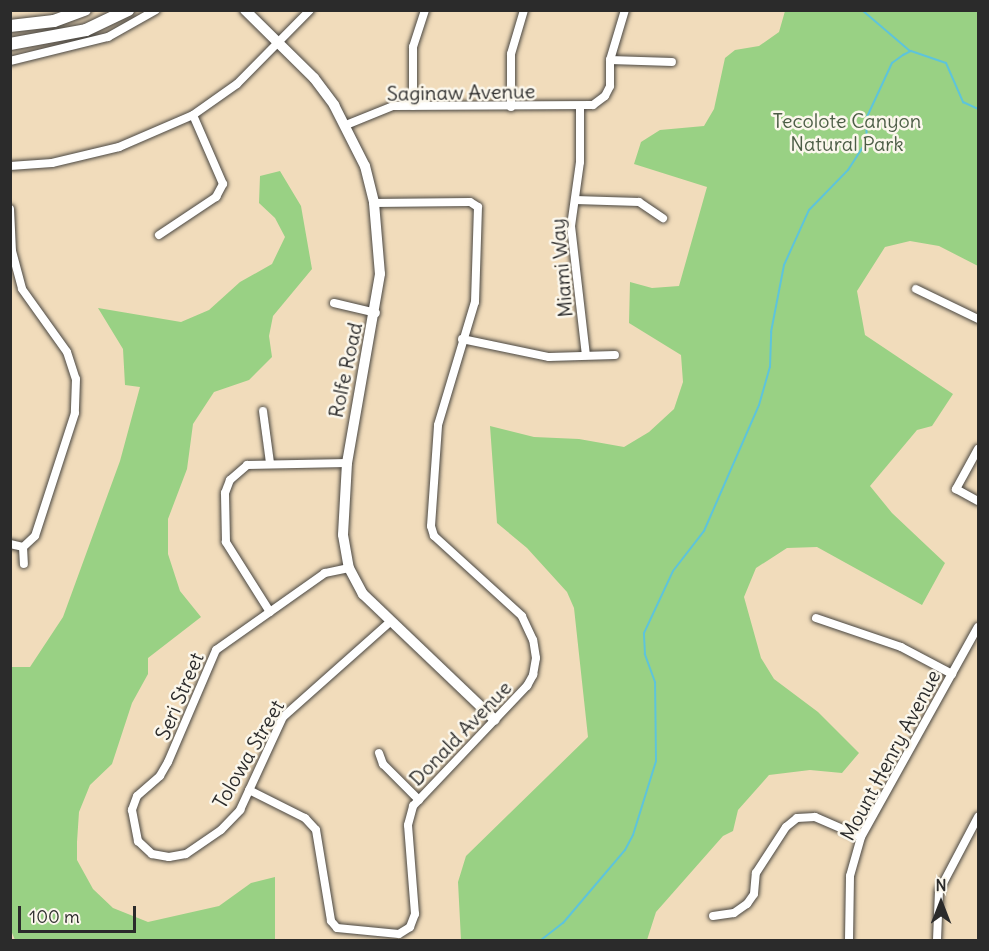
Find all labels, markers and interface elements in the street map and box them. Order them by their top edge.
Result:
street label: Saginaw Avenue [386,79,536,105]
park label: Tecolote Canyon Natural Park [773,109,921,156]
street label: Miami Way [545,218,577,318]
street label: Rolfe Road [323,320,367,420]
street label: Seri Street [150,649,208,743]
street label: Mount Henry Avenue [835,666,945,844]
street label: Donald Avenue [404,676,516,790]
street label: Tolowa Street [207,695,289,813]
north arrow [911,873,971,933]
text: N [935,875,947,895]
scale bar [21,894,140,932]
text: 100 m [29,905,80,928]

